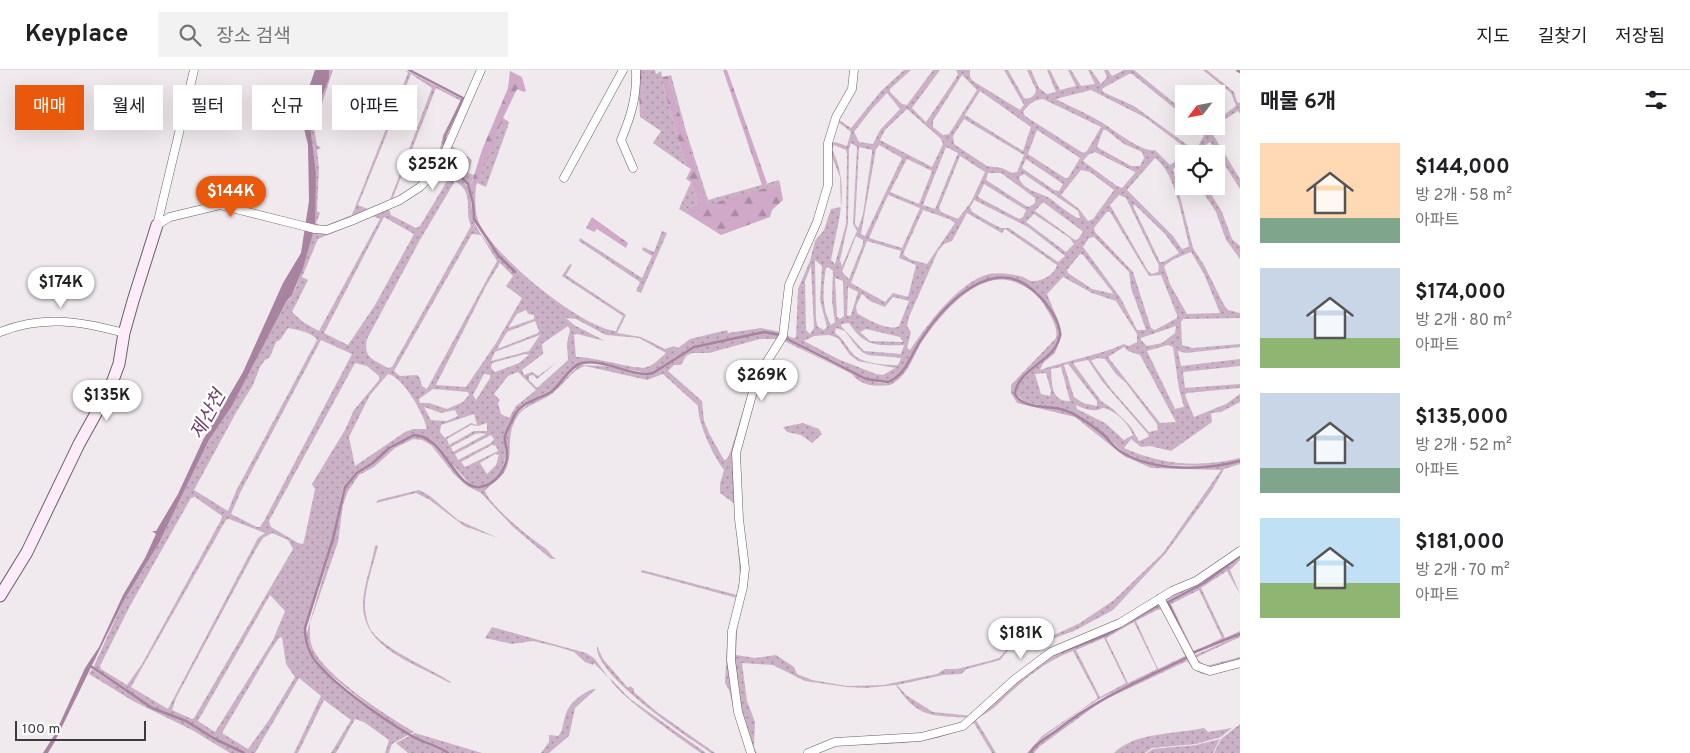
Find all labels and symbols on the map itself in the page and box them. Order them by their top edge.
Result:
north arrow [1175,85,1225,135]
pin: $252K [398,148,468,191]
pin: $144K [196,176,266,218]
pin: $174K [26,266,96,309]
pin: $269K [727,360,797,402]
pin: $135K [72,380,142,422]
water label: 제산천 [186,385,233,444]
pin: $181K [986,618,1056,660]
scale bar [15,718,146,741]

